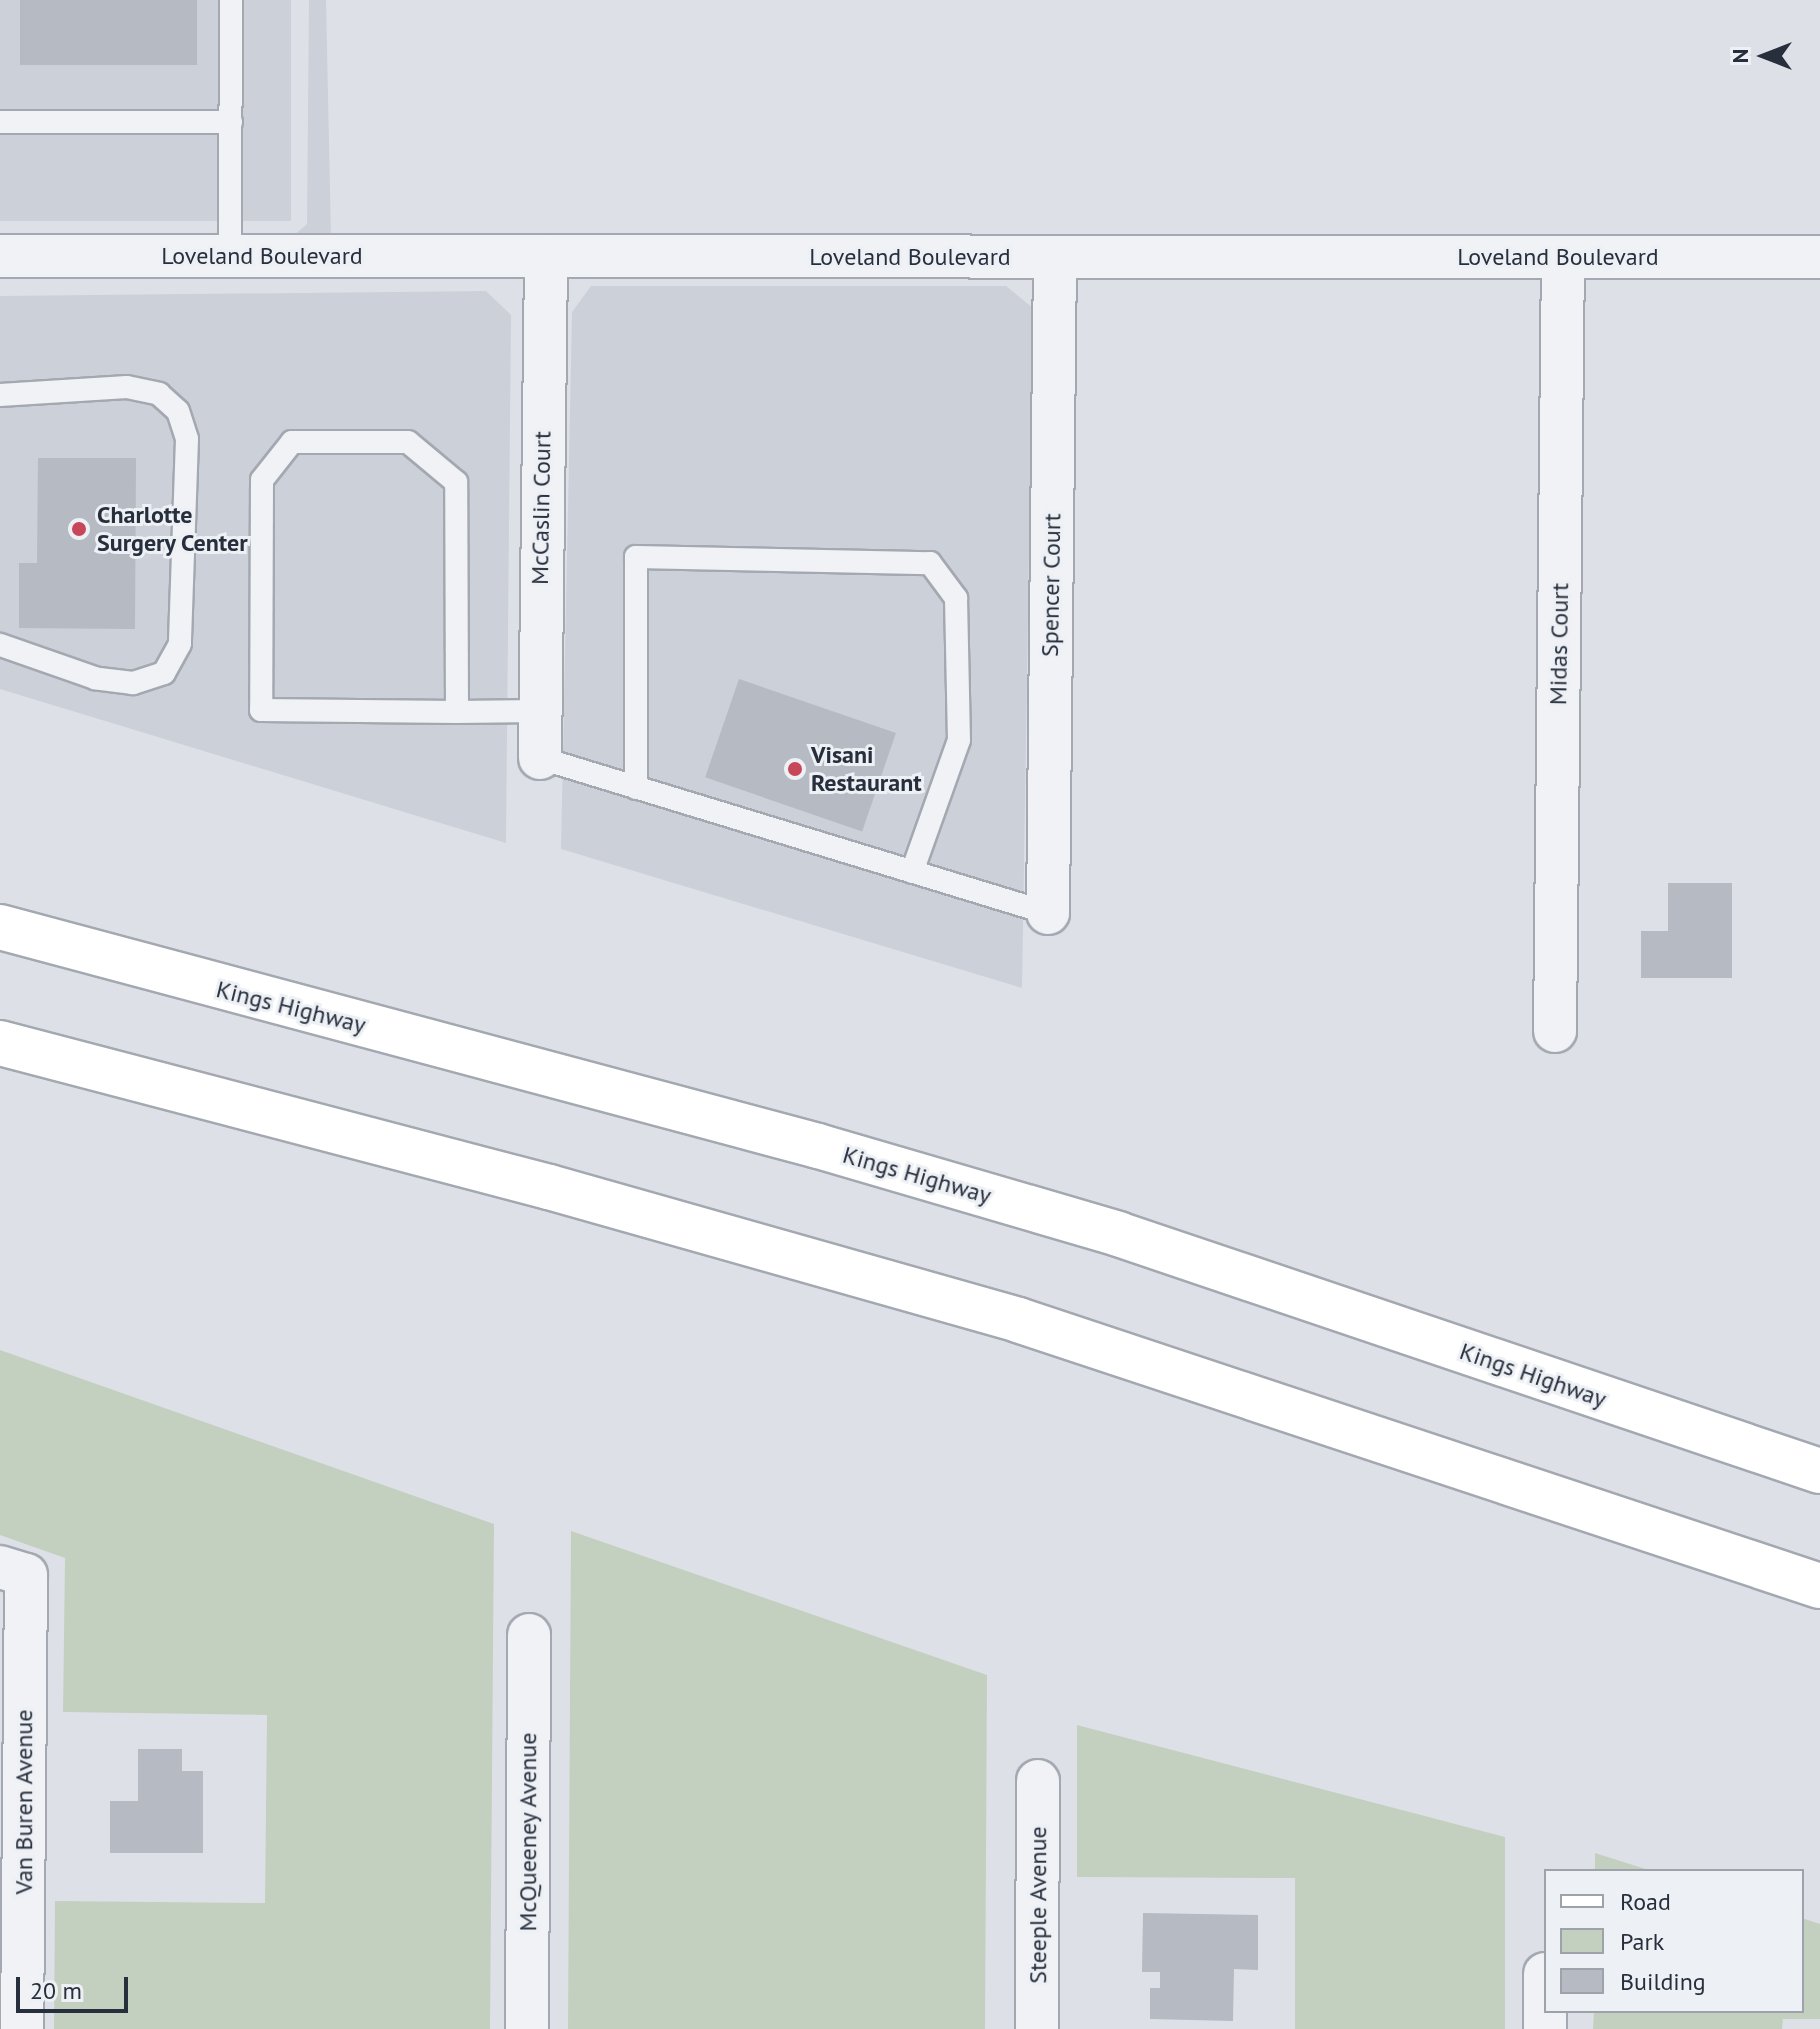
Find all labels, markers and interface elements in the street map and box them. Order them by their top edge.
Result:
north arrow [1724,16,1804,96]
text: N [1726,49,1754,63]
street label: Loveland Boulevard [161,242,363,270]
street label: Loveland Boulevard [809,243,1011,271]
street label: Loveland Boulevard [1457,243,1659,271]
street label: McCaslin Court [525,431,557,585]
place label: Charlotte Surgery Center [97,501,249,557]
street label: Spencer Court [1035,513,1067,657]
marker: Charlotte Surgery Center [68,518,90,540]
street label: Midas Court [1544,583,1574,705]
place label: Visani Restaurant [811,741,922,797]
marker: Visani Restaurant [786,760,804,778]
street label: Kings Highway [213,975,369,1039]
street label: Kings Highway [840,1140,994,1210]
street label: Kings Highway [1456,1336,1610,1414]
street label: Van Buren Avenue [10,1709,38,1895]
street label: McQueeney Avenue [514,1732,542,1932]
street label: Steeple Avenue [1024,1826,1052,1984]
legend [1544,1869,1804,2013]
text: Road [1620,1886,1671,1917]
text: Park [1620,1926,1664,1957]
scale bar [20,1961,132,2011]
text: Building [1620,1966,1706,1997]
text: 20 m [30,1975,82,2006]

